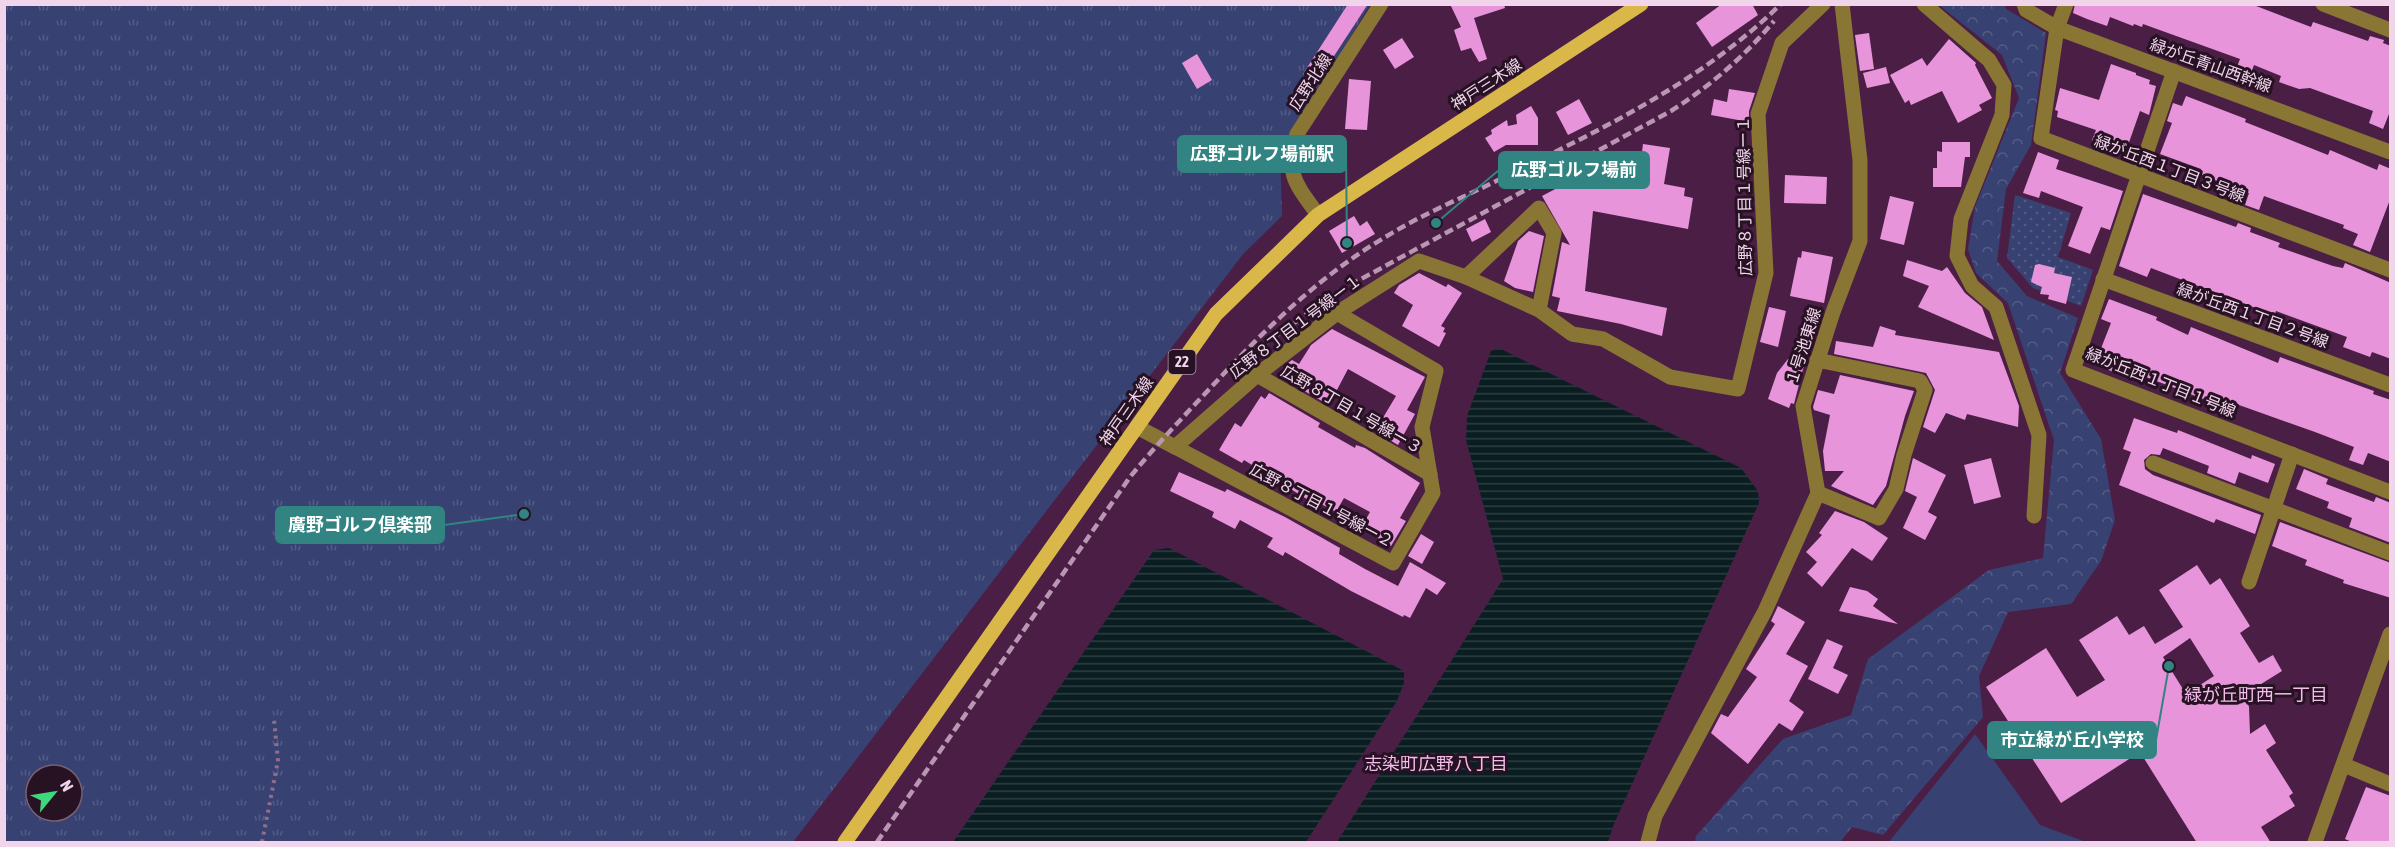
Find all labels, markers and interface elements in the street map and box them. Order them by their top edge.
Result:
street label: 緑が丘青山西幹線 [2148,35,2274,95]
street label: 広野北線 [1285,50,1335,114]
street label: 神戸三木線 [1448,55,1524,113]
street label: 広野８丁目１号線ー１ [1734,116,1754,276]
street label: 緑が丘西１丁目３号線 [2092,131,2248,205]
callout: 広野ゴルフ場前駅 [1178,136,1346,172]
text: 広野ゴルフ場前駅 [1190,143,1334,164]
callout: 広野ゴルフ場前 [1499,152,1649,188]
text: 広野ゴルフ場前 [1511,159,1637,180]
street label: 広野８丁目１号線ー１ [1226,271,1364,381]
street label: 緑が丘西１丁目２号線 [2175,279,2331,351]
street label: １号池東線 [1782,305,1824,387]
street label: 緑が丘西１丁目１号線 [2083,344,2239,420]
road number: 22 [1168,350,1196,374]
street label: 広野８丁目１号線ー３ [1278,361,1426,457]
street label: 神戸三木線 [1096,373,1156,449]
street label: 広野８丁目１号線ー２ [1247,459,1397,551]
callout: 廣野ゴルフ倶楽部 [276,507,444,543]
text: 廣野ゴルフ倶楽部 [288,514,432,535]
district label: 緑が丘町西一丁目 [2184,684,2328,705]
callout: 市立緑が丘小学校 [1988,722,2156,758]
text: 市立緑が丘小学校 [2000,729,2144,750]
district label: 志染町広野八丁目 [1364,753,1508,774]
north arrow [24,763,84,823]
text: N [57,777,77,794]

